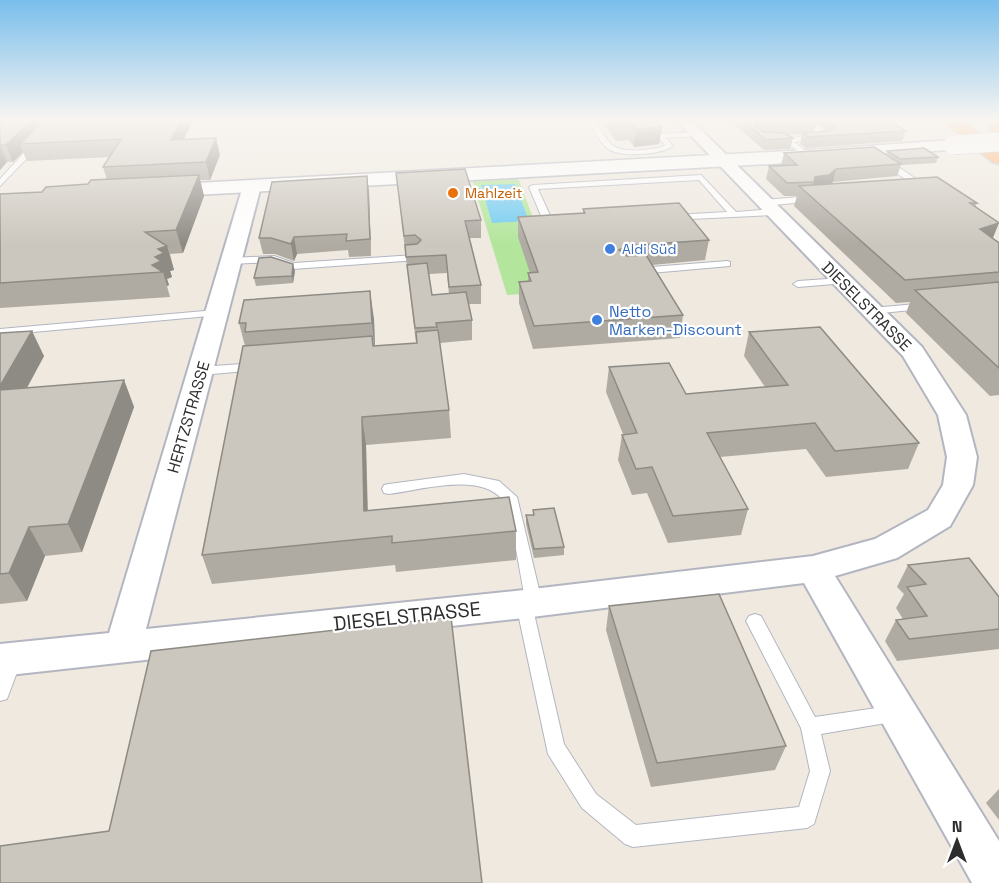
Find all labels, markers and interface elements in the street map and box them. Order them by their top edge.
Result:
place label: Mahlzeit [465,184,522,202]
marker: Mahlzeit [446,186,460,200]
place label: Aldi Süd [622,240,676,258]
marker: Aldi Süd [603,242,617,256]
street label: DIESELSTRASSE [817,257,916,356]
place label: Netto Marken-Discount [609,301,742,340]
marker: Netto Marken-Discount [590,313,604,327]
street label: HERTZSTRASSE [162,359,214,476]
street label: DIESELSTRASSE [332,595,482,637]
north arrow [927,811,987,871]
text: N [952,816,962,837]

